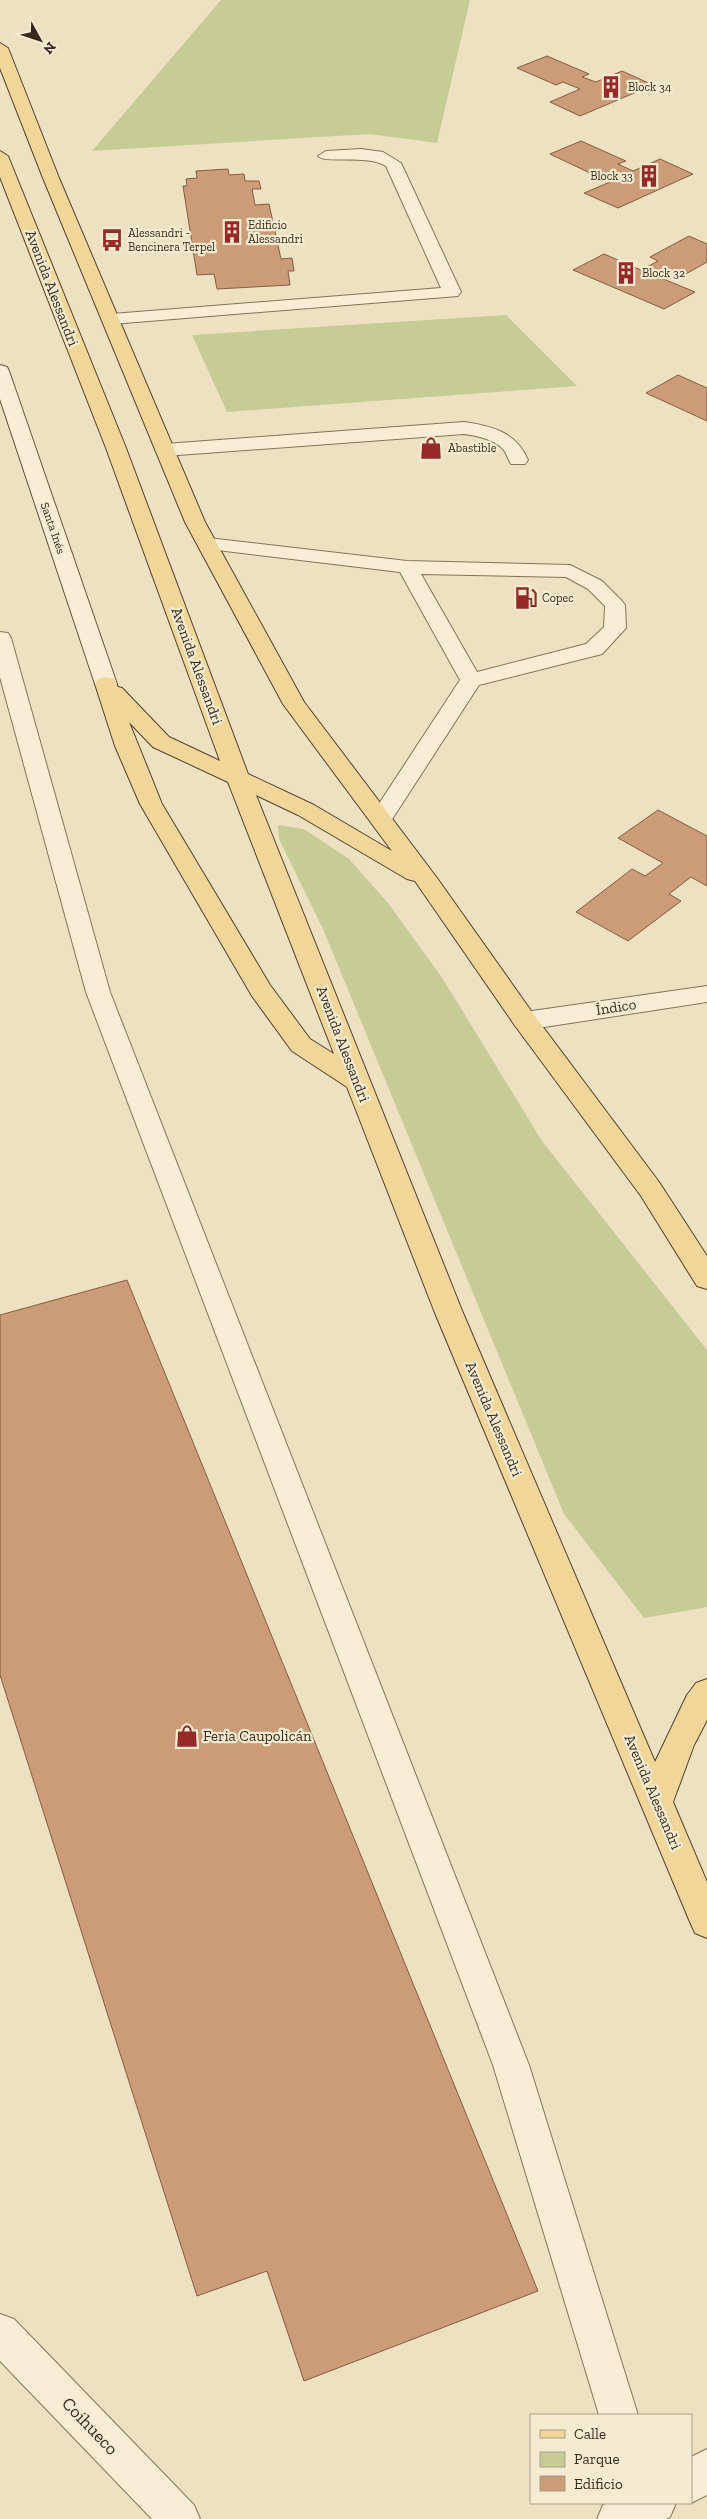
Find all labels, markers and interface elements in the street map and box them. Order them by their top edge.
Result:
north arrow [15,15,65,65]
text: N [39,38,60,58]
building icon: Block 34 [598,74,624,100]
place label: Block 34 [628,80,672,94]
building icon: Block 33 [636,163,662,189]
place label: Block 33 [590,169,633,183]
place label: Edificio Alessandri [248,218,303,246]
building icon: Edificio Alessandri [219,219,245,245]
place label: Alessandri - Bencinera Terpel [128,226,215,254]
street label: Avenida Alessandri [22,227,82,349]
bus stop icon: Alessandri - Bencinera Terpel [99,227,125,253]
building icon: Block 32 [613,260,639,286]
place label: Block 32 [642,266,685,280]
shop icon: Abastible [418,435,444,461]
place label: Abastible [448,441,497,455]
street label: Santa Inés [38,500,68,556]
fuel station icon: Copec [513,585,539,611]
place label: Copec [542,591,574,605]
street label: Avenida Alessandri [167,605,227,727]
street label: Avenida Alessandri [313,983,373,1105]
street label: Índico [595,995,638,1019]
street label: Avenida Alessandri [462,1359,526,1479]
shop icon: Feria Caupolicán [174,1723,200,1749]
place label: Feria Caupolicán [203,1727,312,1745]
street label: Avenida Alessandri [621,1732,685,1852]
street label: Coihueco [57,2392,123,2460]
legend [530,2414,692,2504]
text: Calle [574,2425,606,2443]
text: Parque [574,2450,620,2468]
text: Edificio [574,2475,623,2493]

